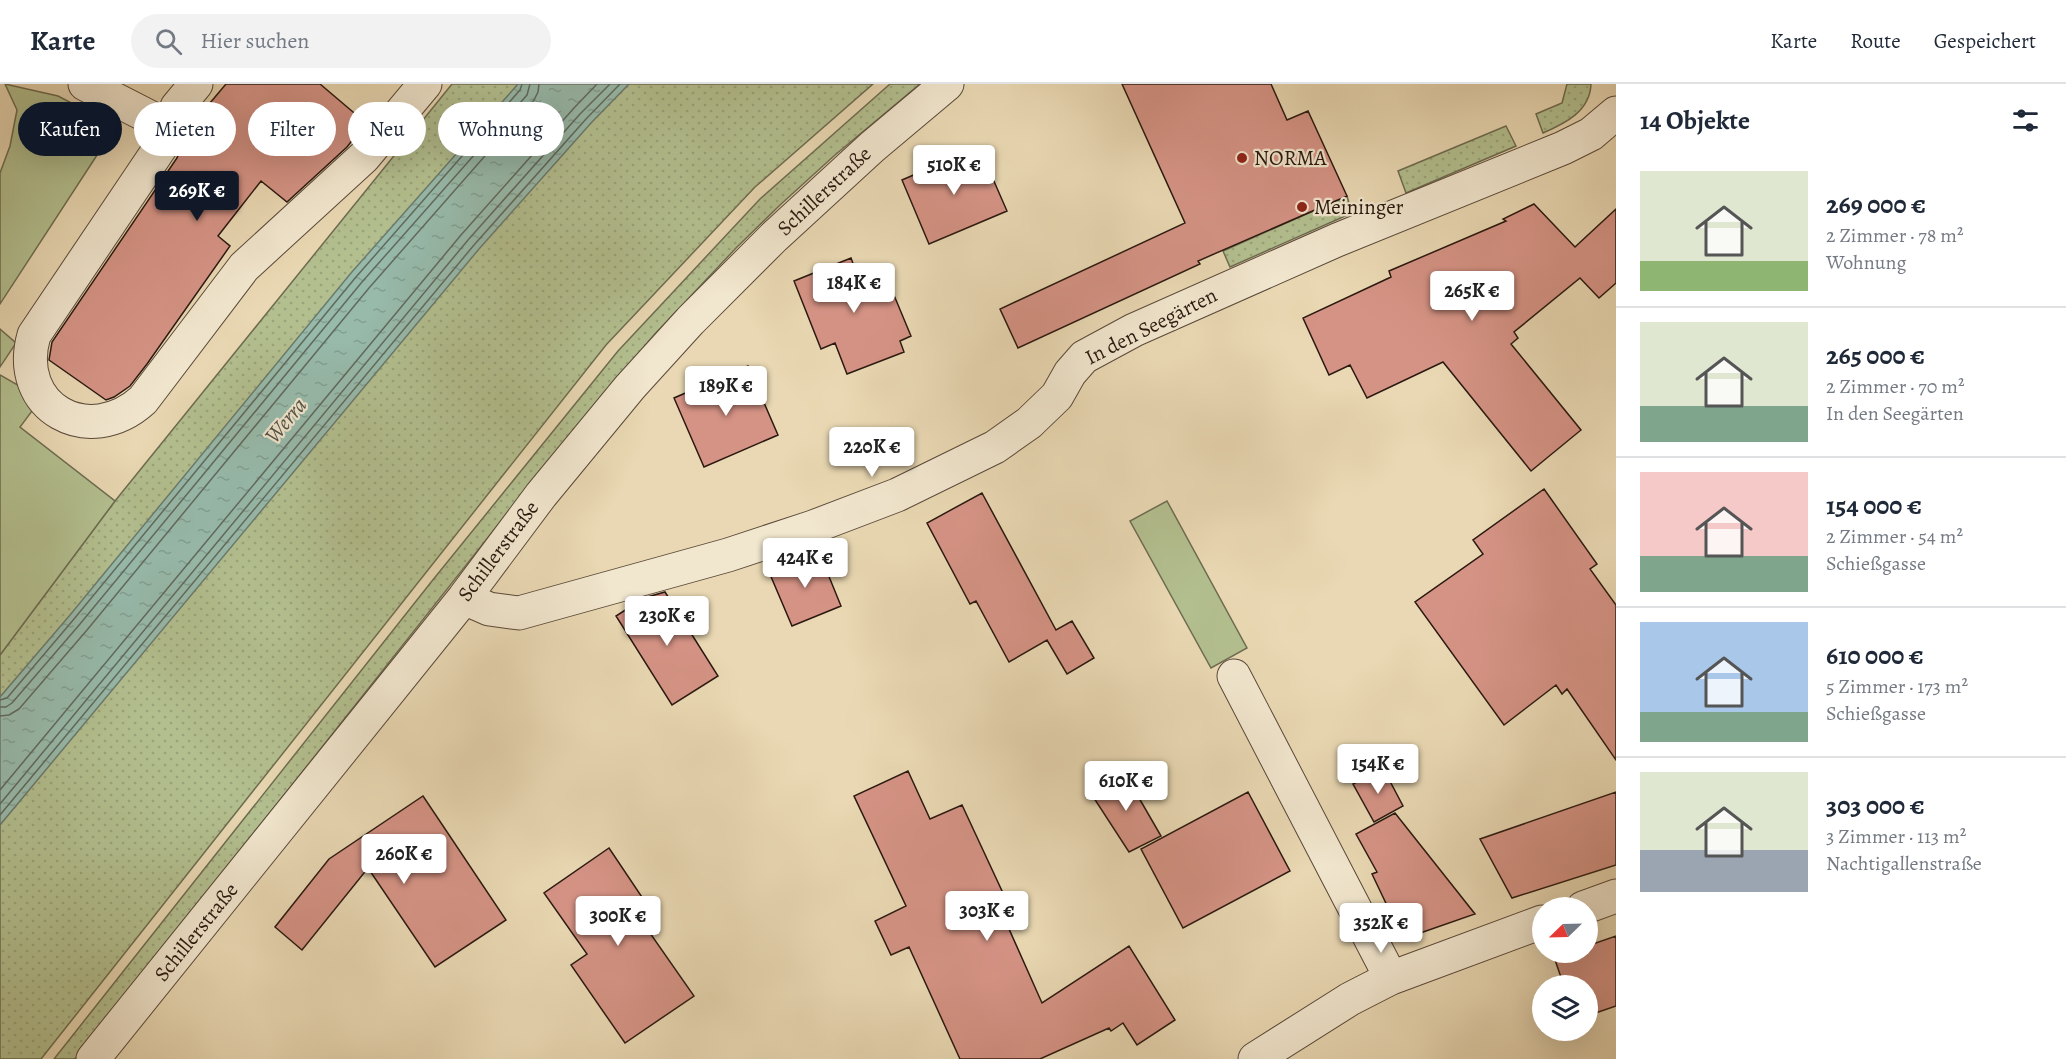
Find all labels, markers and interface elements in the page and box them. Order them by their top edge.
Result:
search box [131,14,551,68]
text: Karte [30,22,95,60]
icon: search [152,25,185,58]
text: Hier suchen [200,26,309,56]
text: Karte [1770,27,1817,55]
text: Route [1850,27,1901,55]
text: Gespeichert [1934,27,2036,55]
chip: Kaufen [18,102,122,156]
chip: Mieten [134,102,236,156]
chip: Filter [248,102,336,156]
chip: Neu [348,102,426,156]
chip: Wohnung [438,102,564,156]
text: 14 Objekte [1640,103,1750,138]
icon: filters [2009,104,2042,137]
street label: Schillerstraße [771,140,877,242]
place label: NORMA [1254,144,1327,172]
pin: 510K € [905,145,1003,196]
text: 510K € [927,151,981,178]
marker: NORMA [1235,151,1249,165]
pin: 269K € [148,171,246,222]
text: 269K € [169,177,225,204]
text: 269 000 € [1826,187,1926,222]
place label: Meininger [1314,193,1404,221]
icon: home [1688,195,1760,267]
marker: Meininger [1295,200,1309,214]
text: 2 Zimmer · 78 m² [1826,222,1964,249]
text: Wohnung [1826,249,1907,276]
pin: 184K € [805,263,903,314]
text: 184K € [827,269,881,296]
pin: 265K € [1423,271,1521,322]
text: 265K € [1444,277,1500,304]
street label: In den Seegärten [1080,281,1222,371]
text: 265 000 € [1826,338,1925,373]
icon: home [1688,346,1760,418]
pin: 189K € [677,366,775,417]
text: 189K € [699,372,753,399]
text: 2 Zimmer · 70 m² [1826,373,1964,400]
water label: Werra [258,391,314,450]
text: In den Seegärten [1826,400,1964,427]
pin: 220K € [823,427,921,478]
text: 220K € [843,433,901,460]
text: 154 000 € [1826,488,1922,523]
street label: Schillerstraße [451,495,545,607]
icon: home [1688,496,1760,568]
text: 2 Zimmer · 54 m² [1826,523,1963,550]
pin: 424K € [756,538,854,589]
text: 424K € [777,544,833,571]
text: Schießgasse [1826,550,1926,577]
pin: 230K € [618,596,716,647]
text: 230K € [639,602,695,629]
text: 610 000 € [1826,638,1924,673]
icon: home [1688,646,1760,718]
text: 5 Zimmer · 173 m² [1826,673,1968,700]
text: Schießgasse [1826,700,1926,727]
pin: 154K € [1329,744,1427,795]
text: 154K € [1351,750,1405,777]
pin: 610K € [1077,761,1175,812]
text: 610K € [1099,767,1153,794]
text: 303 000 € [1826,788,1925,823]
icon: home [1688,796,1760,868]
text: 3 Zimmer · 113 m² [1826,823,1966,850]
pin: 260K € [355,834,453,885]
text: 260K € [375,840,433,867]
text: Nachtigallenstraße [1826,850,1982,877]
street label: Schillerstraße [148,877,244,987]
pin: 303K € [938,891,1036,942]
pin: 300K € [569,896,667,947]
text: 303K € [959,897,1015,924]
north arrow [1532,897,1598,963]
map controls [1532,897,1598,1041]
text: 300K € [590,902,646,929]
pin: 352K € [1332,903,1430,954]
text: 352K € [1354,909,1408,936]
button: layers [1532,975,1598,1041]

